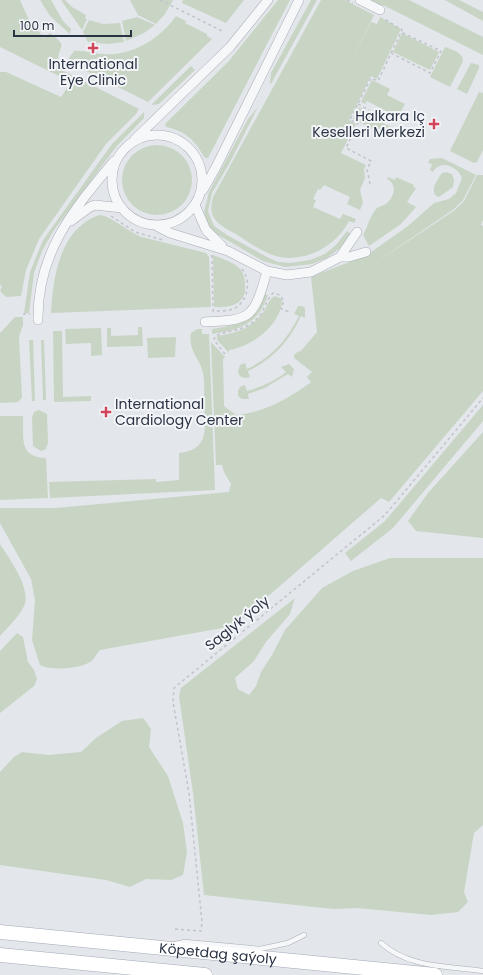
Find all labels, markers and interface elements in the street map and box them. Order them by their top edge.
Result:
scale bar [14,12,131,38]
text: 100 m [20,17,54,34]
marker: International Eye Clinic [87,42,99,54]
place label: International Eye Clinic [48,54,138,90]
place label: Halkara Iç Keselleri Merkezi [312,106,425,142]
marker: Halkara Iç Keselleri Merkezi [428,118,440,130]
place label: International Cardiology Center [115,394,243,430]
marker: International Cardiology Center [100,406,112,418]
street label: Saglyk ýoly [201,591,274,655]
street label: Köpetdag şaýoly [158,938,278,969]

